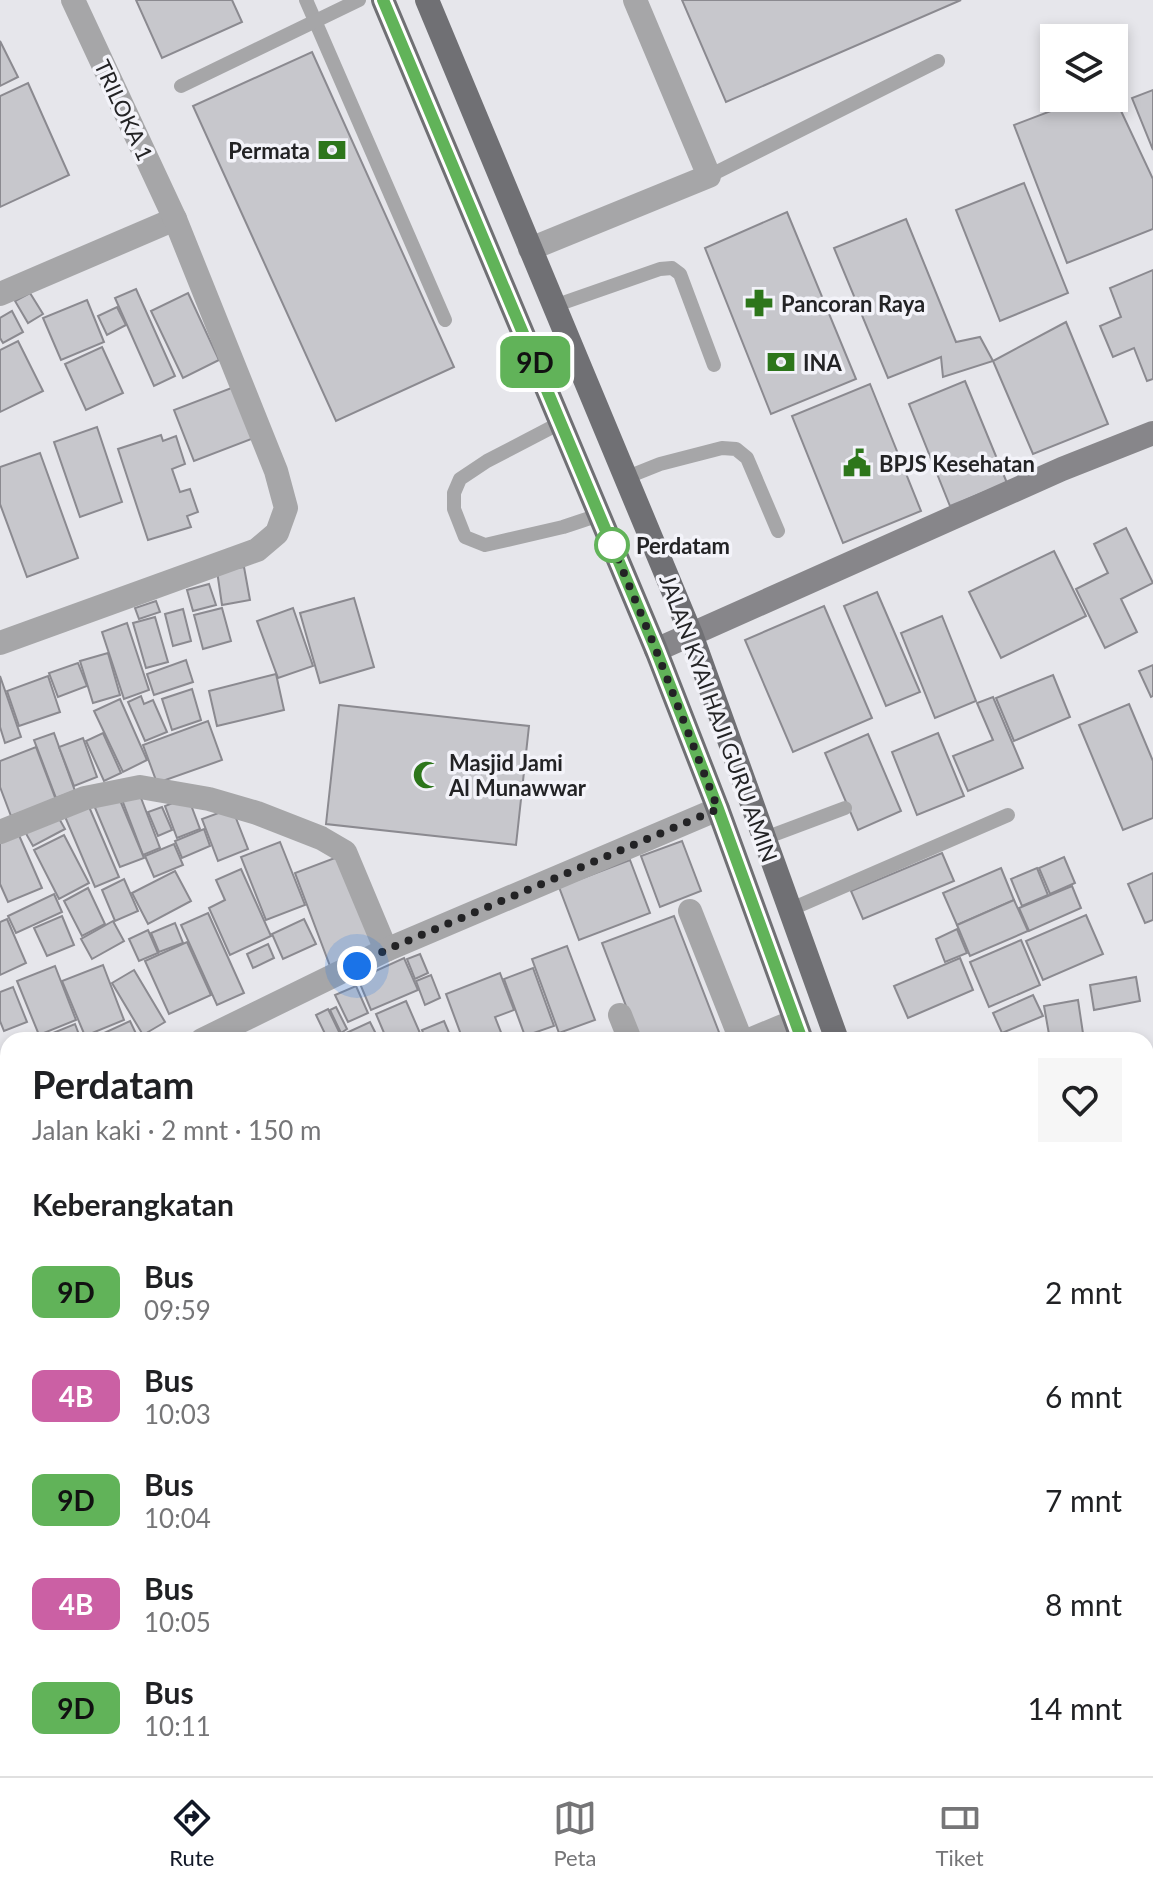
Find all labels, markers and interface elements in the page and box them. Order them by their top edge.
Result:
map controls [1040,24,1128,112]
button: layers [1040,24,1128,112]
street label: TRILOKA 1 [89,55,159,165]
bank icon: Permata [317,135,347,165]
place label: Permata [228,137,310,164]
pharmacy icon: Pancoran Raya [744,288,774,318]
place label: Pancoran Raya [781,290,925,317]
line badge: 9D [499,336,571,388]
text: 9D [516,345,554,379]
bank icon: INA [766,347,796,377]
place label: INA [803,349,842,376]
public building icon: BPJS Kesehatan [842,448,872,478]
place label: BPJS Kesehatan [879,450,1035,477]
marker: Perdatam [595,528,629,562]
place label: Perdatam [636,532,730,559]
street label: JALAN KYAI HAJI GURU AMIN [654,570,784,866]
place label: Masjid Jami Al Munawwar [448,749,587,801]
mosque icon: Masjid Jami Al Munawwar [412,760,442,790]
your location [337,946,377,986]
button: heart [1038,1058,1122,1142]
text: Perdatam [32,1061,194,1107]
text: Jalan kaki · 2 mnt · 150 m [32,1114,321,1146]
text: Keberangkatan [32,1186,234,1222]
text: Bus [144,1258,194,1294]
text: 2 mnt [1045,1274,1122,1310]
text: 9D [57,1275,95,1309]
text: 09:59 [144,1294,211,1326]
text: Bus [144,1362,194,1398]
text: 6 mnt [1045,1378,1122,1414]
text: 4B [59,1379,93,1413]
text: 10:03 [144,1398,211,1430]
text: Bus [144,1466,194,1502]
text: 7 mnt [1045,1482,1122,1518]
text: 9D [57,1483,95,1517]
text: 10:04 [144,1502,211,1534]
text: Bus [144,1570,194,1606]
text: 8 mnt [1045,1586,1122,1622]
text: 4B [59,1587,93,1621]
text: 10:05 [144,1606,211,1638]
text: Bus [144,1674,194,1710]
text: 14 mnt [1028,1690,1122,1726]
text: 9D [57,1691,95,1725]
text: 10:11 [144,1710,211,1742]
tab: Rute [169,1796,214,1871]
tab: Peta [553,1796,597,1871]
tab: Tiket [935,1796,984,1871]

